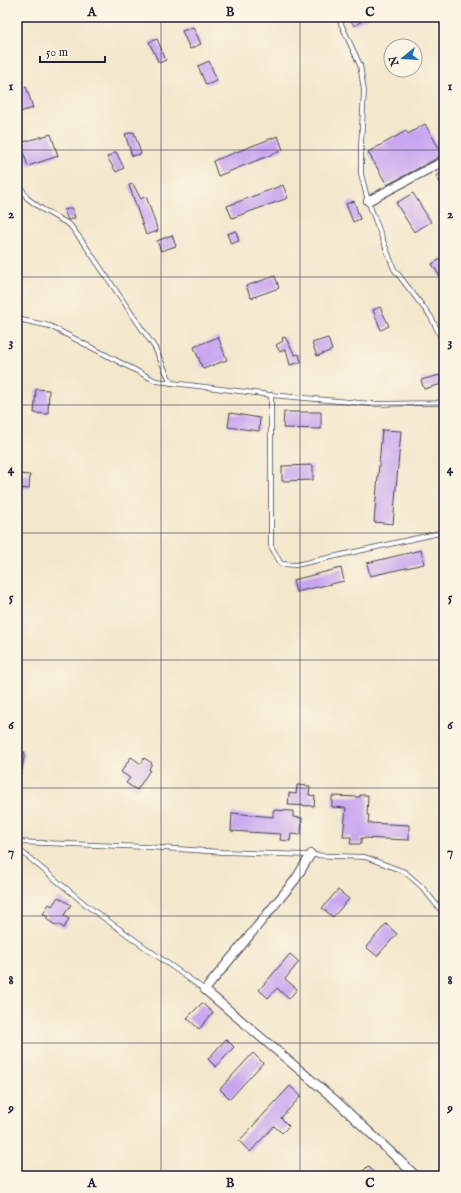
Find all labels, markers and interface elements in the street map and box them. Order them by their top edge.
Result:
text: A [87,4,98,21]
text: B [226,4,235,21]
text: C [365,4,375,21]
scale bar [40,38,105,64]
north arrow [383,38,423,78]
text: 50 m [46,45,68,60]
text: N [386,54,403,68]
text: 1 [9,78,14,95]
text: 1 [448,78,453,95]
text: 2 [8,206,14,223]
text: 2 [447,206,453,223]
text: 3 [9,334,14,351]
text: 3 [448,334,453,351]
text: 4 [8,461,15,478]
text: 4 [447,461,454,478]
text: 5 [9,589,14,606]
text: 5 [448,589,453,606]
text: 6 [8,717,14,734]
text: 6 [447,717,453,734]
text: 7 [8,844,14,861]
text: 7 [447,844,453,861]
text: 8 [8,972,14,989]
text: 8 [447,972,453,989]
text: 9 [7,1100,14,1117]
text: 9 [446,1100,453,1117]
text: A [87,1175,98,1192]
text: B [226,1175,235,1192]
text: C [365,1175,375,1192]

